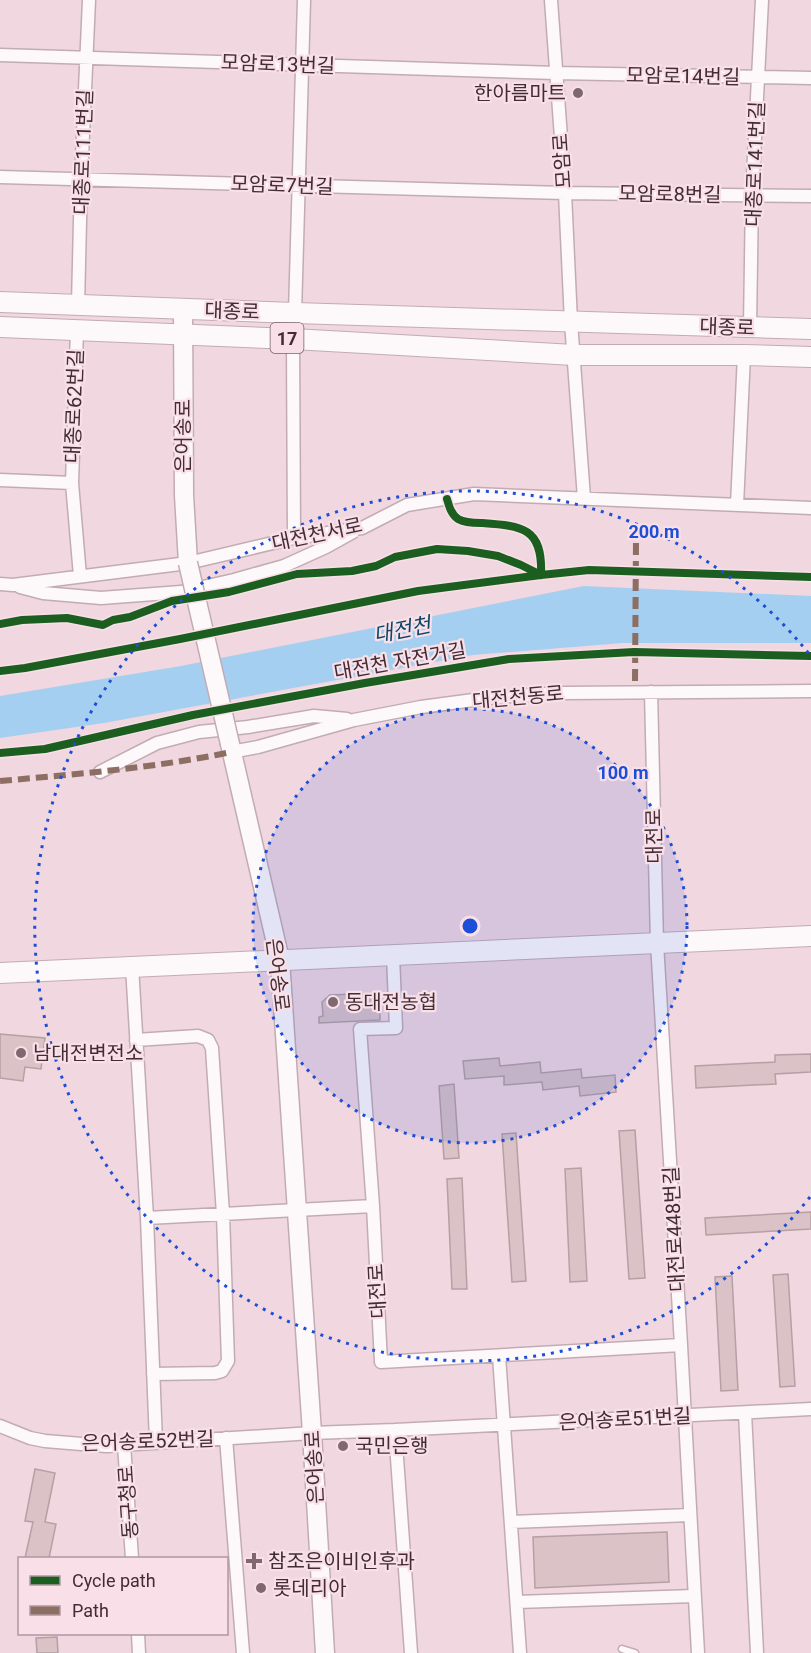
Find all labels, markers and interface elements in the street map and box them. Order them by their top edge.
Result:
street label: 모암로13번길 [220,50,336,78]
street label: 모암로14번길 [626,63,740,89]
place label: 한아름마트 [474,81,566,105]
marker: 한아름마트 [571,86,585,100]
street label: 대종로111번길 [69,89,97,215]
street label: 대종로141번길 [741,101,769,227]
street label: 모암로 [548,133,576,189]
street label: 모암로7번길 [230,171,334,199]
street label: 모암로8번길 [618,181,722,207]
street label: 대종로 [204,298,260,324]
street label: 대종로 [699,314,755,340]
road number: 17 [270,323,304,353]
street label: 대종로62번길 [60,348,88,464]
street label: 은어송로 [171,399,195,473]
street label: 대전천서로 [270,513,364,555]
text: 200 m [628,521,680,542]
water label: 대전천 [371,612,435,647]
street label: 대전천 자전거길 [332,638,468,684]
street label: 대전천동로 [471,681,565,713]
text: 100 m [597,762,649,783]
street label: 대전로 [642,808,666,864]
centre of rings [460,916,480,936]
street label: 은어송로 [262,937,294,1013]
place label: 동대전농협 [345,990,437,1014]
marker: 동대전농협 [326,995,340,1009]
place label: 남대전변전소 [33,1041,143,1065]
marker: 남대전변전소 [14,1046,28,1060]
street label: 대전로448번길 [659,1166,689,1292]
street label: 대전로 [364,1263,390,1319]
street label: 은어송로51번길 [558,1404,692,1434]
street label: 은어송로52번길 [81,1427,215,1455]
street label: 은어송로 [300,1430,328,1504]
place label: 국민은행 [355,1434,429,1458]
marker: 국민은행 [336,1439,350,1453]
street label: 동구청로 [113,1464,143,1540]
place label: 참조은이비인후과 [268,1549,415,1573]
marker: 참조은이비인후과 [245,1552,263,1570]
legend [18,1557,228,1635]
text: Cycle path [72,1570,156,1591]
place label: 롯데리아 [273,1576,347,1600]
marker: 롯데리아 [254,1581,268,1595]
text: Path [72,1600,109,1621]

